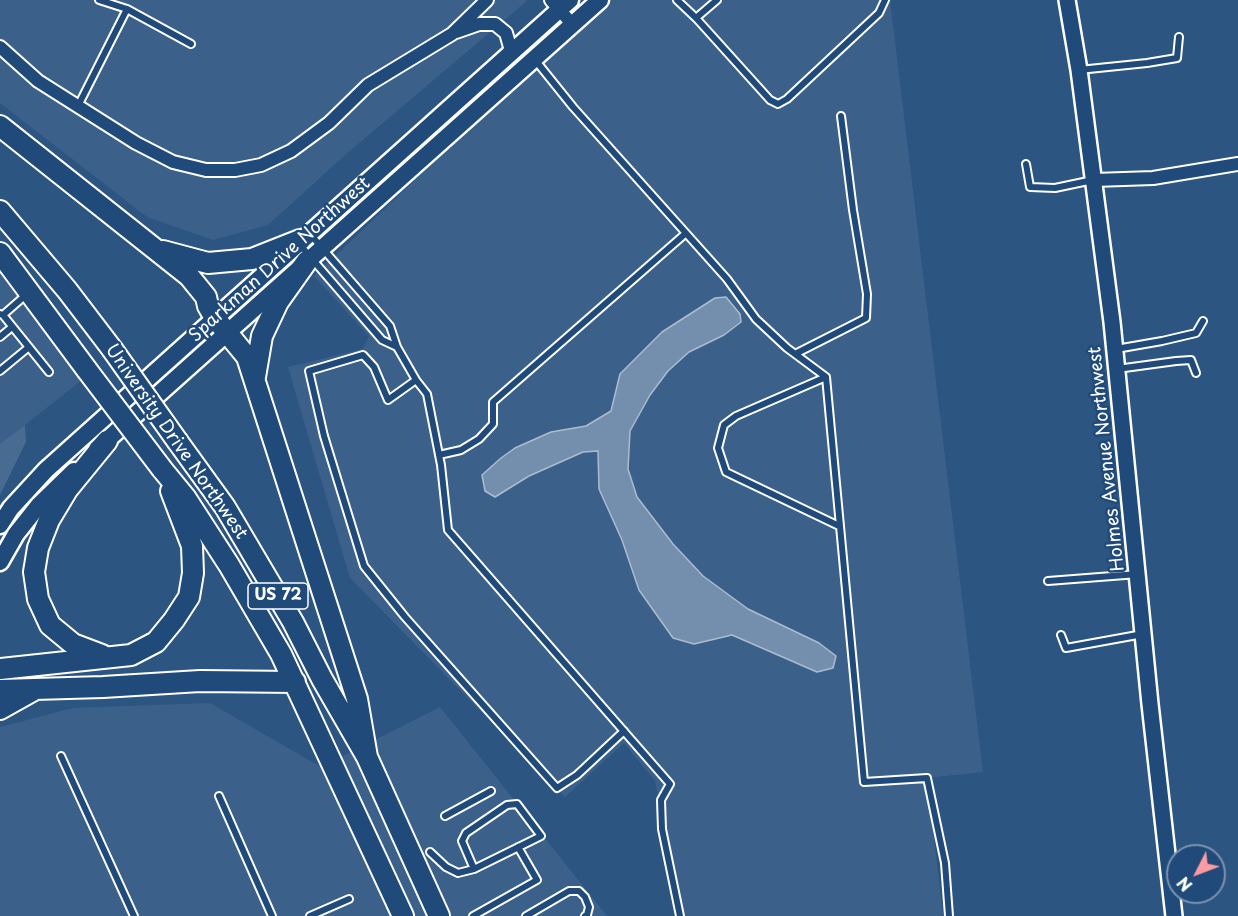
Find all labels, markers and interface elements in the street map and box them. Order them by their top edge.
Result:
street label: Sparkman Drive Northwest [185,173,375,347]
street label: University Drive Northwest [100,340,252,544]
street label: Holmes Avenue Northwest [1084,346,1130,572]
road number: US 72 [248,583,308,609]
north arrow [1166,844,1226,904]
text: N [1171,872,1197,897]

